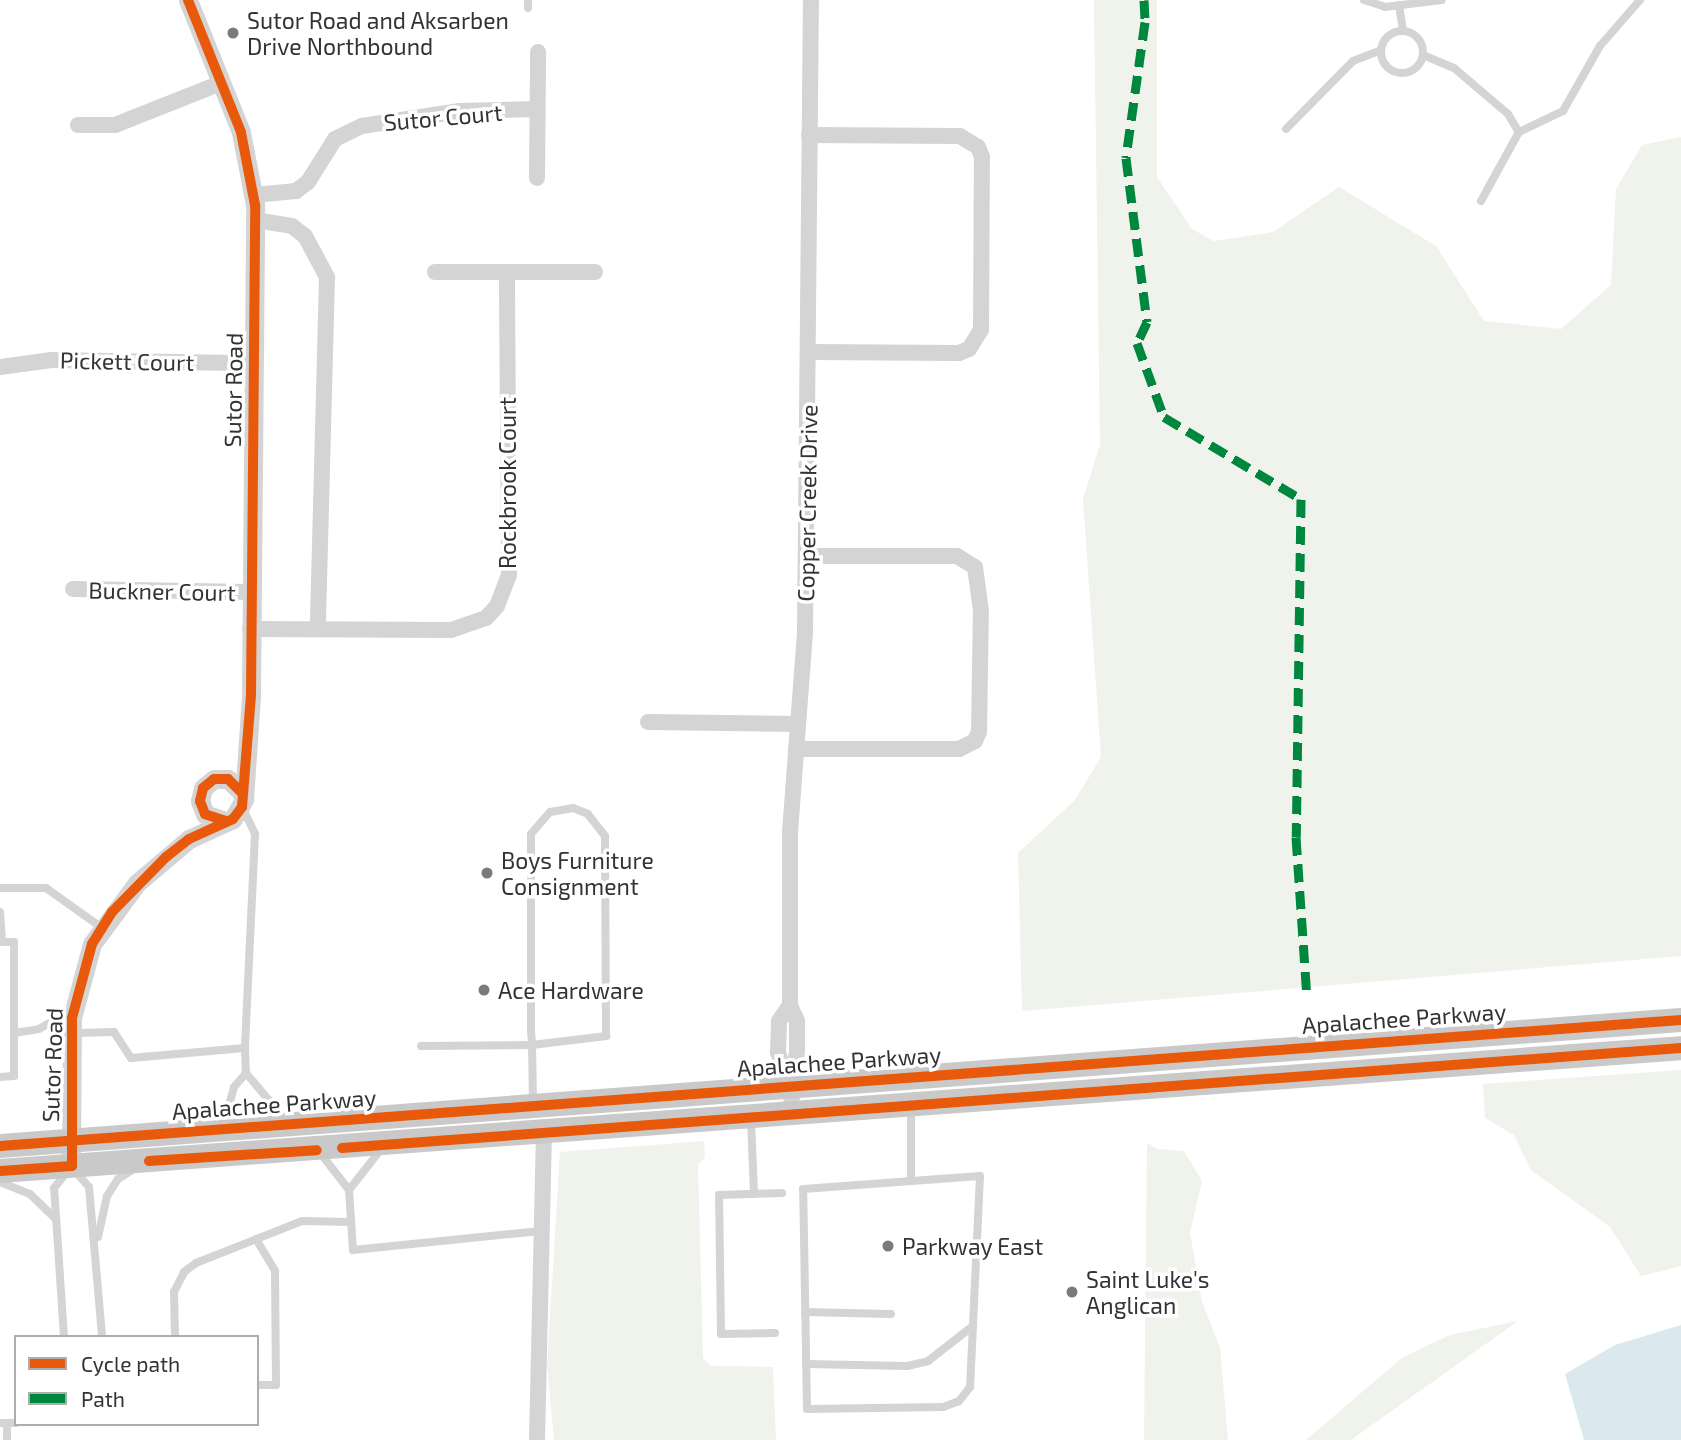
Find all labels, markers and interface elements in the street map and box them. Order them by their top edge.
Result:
place label: Sutor Road and Aksarben Drive Northbound [247,6,510,60]
marker: Sutor Road and Aksarben Drive Northbound [225,25,241,41]
street label: Sutor Court [382,98,504,136]
street label: Sutor Road [218,332,248,448]
street label: Pickett Court [60,346,194,376]
street label: Rockbrook Court [493,397,521,569]
street label: Copper Creek Drive [791,404,823,602]
street label: Buckner Court [88,576,236,606]
place label: Boys Furniture Consignment [501,846,654,900]
marker: Boys Furniture Consignment [479,865,495,881]
place label: Ace Hardware [498,976,644,1004]
marker: Ace Hardware [476,982,492,998]
street label: Apalachee Parkway [1301,997,1507,1039]
street label: Sutor Road [36,1007,68,1123]
street label: Apalachee Parkway [736,1040,942,1082]
street label: Apalachee Parkway [171,1083,377,1125]
place label: Parkway East [902,1232,1044,1260]
marker: Parkway East [880,1238,896,1254]
place label: Saint Luke's Anglican [1086,1265,1209,1319]
marker: Saint Luke's Anglican [1064,1284,1080,1300]
legend [14,1335,259,1426]
text: Cycle path [81,1351,180,1376]
text: Path [81,1386,125,1411]

